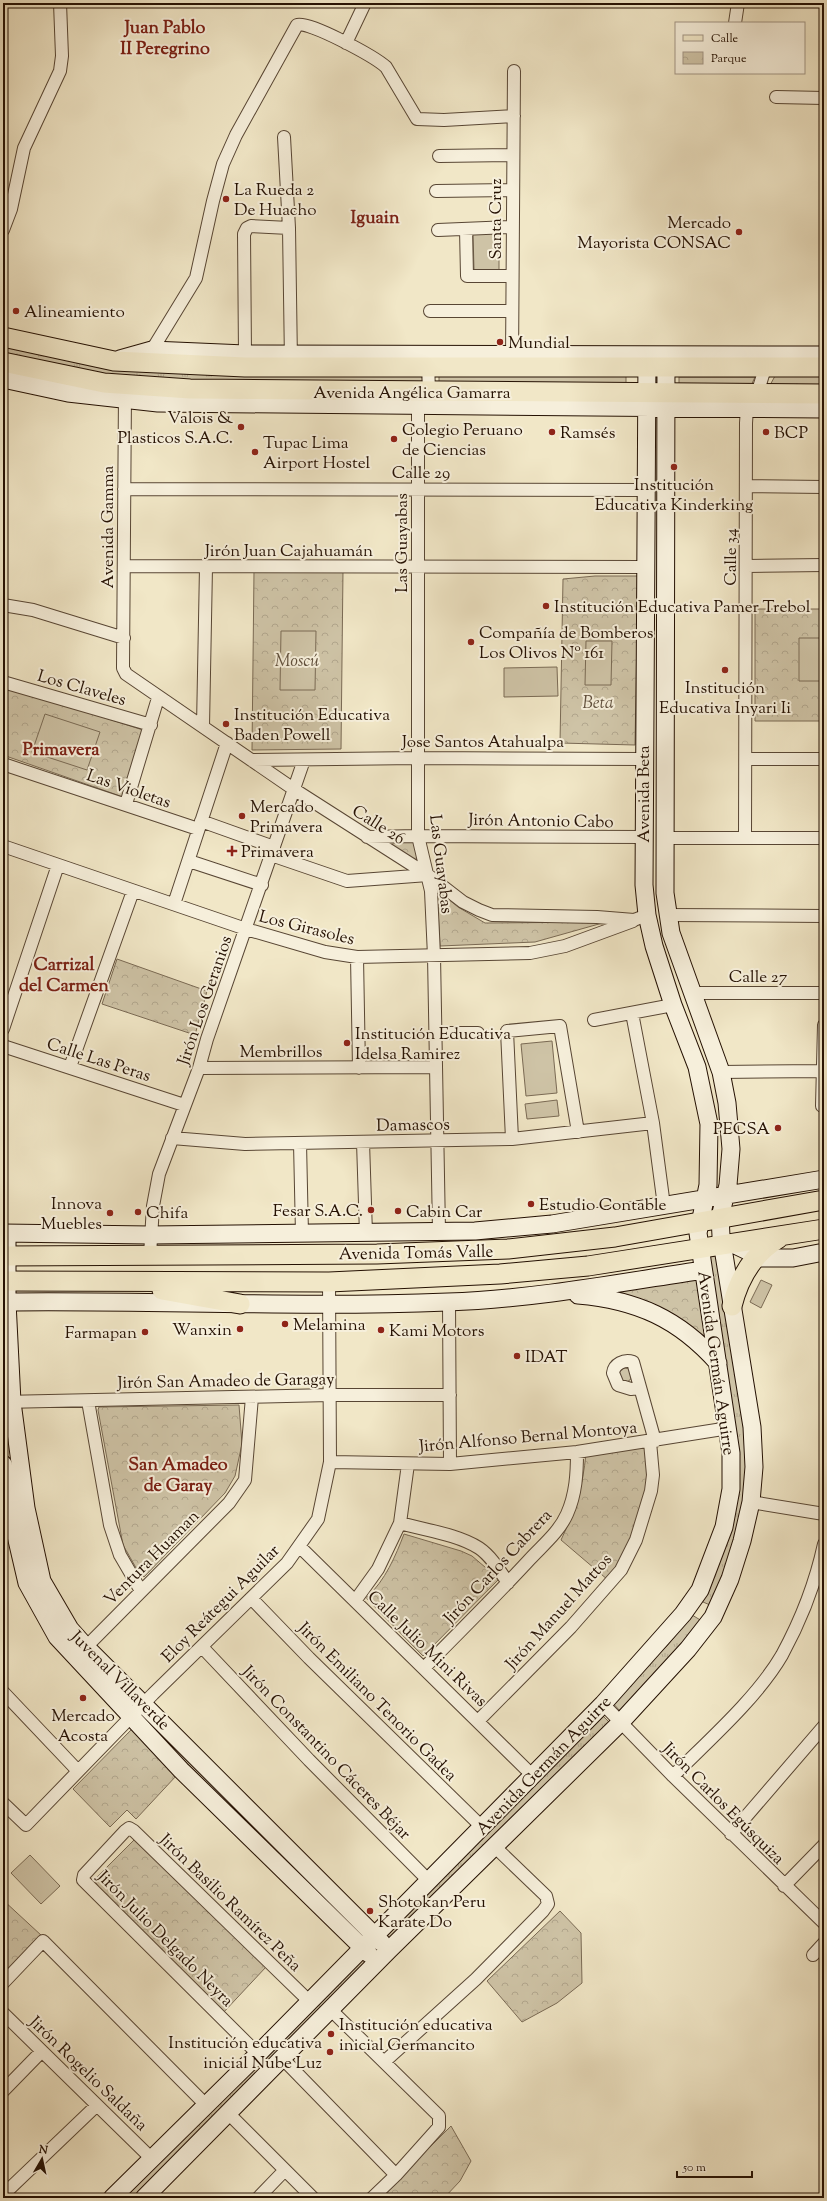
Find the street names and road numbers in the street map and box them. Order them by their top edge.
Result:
street label: Santa Cruz [485,178,509,260]
street label: Avenida Angélica Gamarra [313,382,511,406]
street label: Calle 29 [392,462,450,486]
street label: Avenida Gamma [97,465,121,588]
street label: Las Guayabas [391,493,415,593]
street label: Calle 34 [720,528,744,586]
street label: Jirón Juan Cajahuamán [204,540,373,564]
street label: Los Claveles [34,665,129,713]
street label: Jose Santos Atahualpa [401,731,564,755]
street label: Avenida Beta [633,745,657,843]
street label: Las Violetas [83,764,174,816]
street label: Calle 26 [347,800,409,851]
street label: Jirón Antonio Cabo [467,809,614,835]
street label: Las Guayabas [422,813,458,915]
street label: Los Girasoles [256,905,357,952]
street label: Jirón Los Geranios [172,932,239,1070]
street label: Calle 27 [729,966,788,990]
street label: Calle Las Peras [43,1033,154,1089]
street label: Membrillos [240,1041,323,1065]
street label: Damascos [376,1113,450,1139]
street label: Avenida Tomás Valle [338,1241,494,1267]
street label: Avenida Germán Aguirre [690,1270,740,1457]
street label: Jirón San Amadeo de Garagay [116,1368,335,1396]
street label: Jirón Alfonso Bernal Montoya [417,1416,638,1460]
street label: Jirón Carlos Cabrera [438,1504,558,1631]
street label: Ventura Huaman [99,1505,206,1612]
street label: Eloy Reátegui Aguilar [157,1539,286,1669]
street label: Jirón Manuel Mattos [500,1549,619,1677]
street label: Calle Julio Mini Rivas [361,1586,492,1713]
street label: Jirón Emiliano Tenorio Gadea [291,1617,462,1788]
street label: Juvenal Villaverde [64,1626,175,1737]
street label: Jirón Constantino Cáceres Béjar [235,1660,416,1846]
street label: Avenida Germán Aguirre [471,1691,618,1842]
street label: Jirón Carlos Egúsquiza [655,1737,789,1871]
street label: Jirón Basilio Ramírez Peña [152,1828,306,1978]
street label: Jirón Julio Delgado Neyra [90,1865,238,2013]
street label: Jirón Rogelio Saldaña [22,2011,152,2137]

